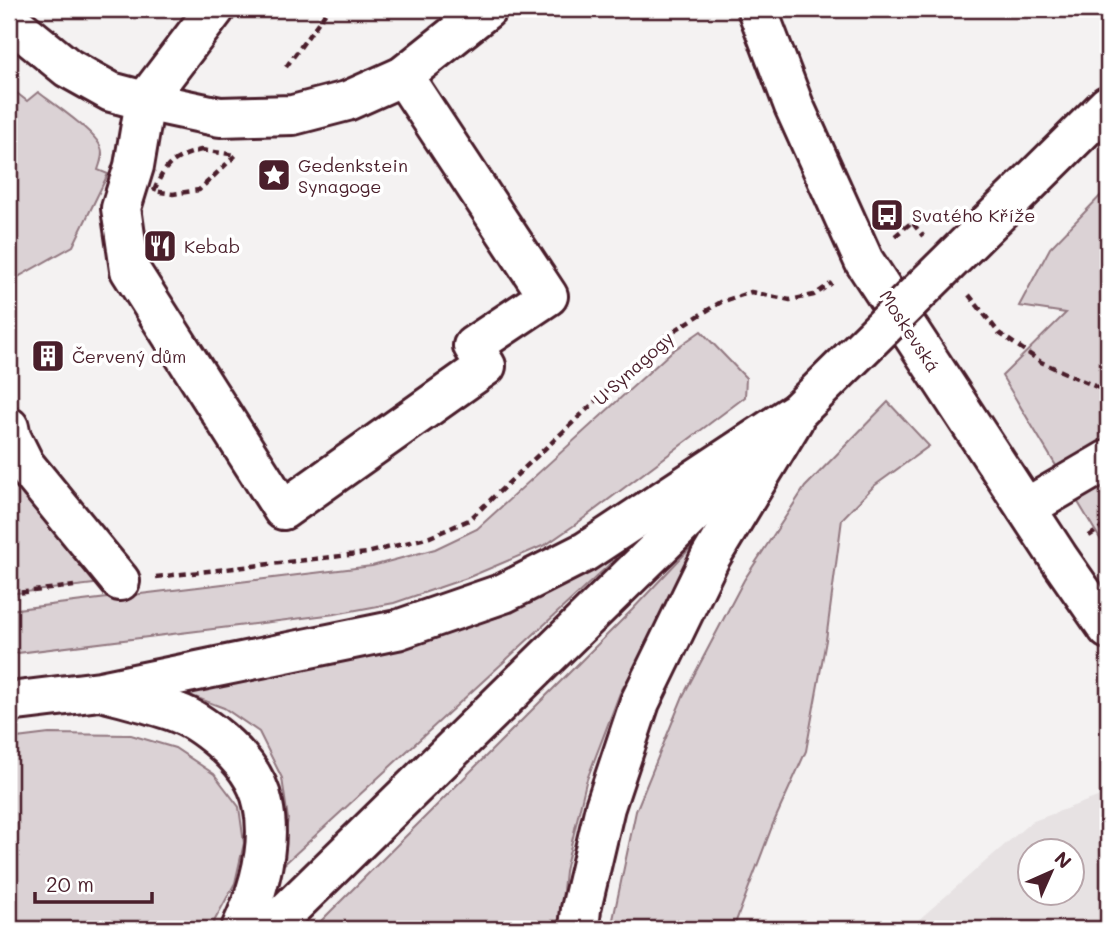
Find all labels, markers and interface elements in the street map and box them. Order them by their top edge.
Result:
place label: Gedenkstein Synagoge [298,153,408,198]
place icon: Gedenkstein Synagoge [255,156,293,194]
bus stop icon: Svatého Kříže [868,196,906,234]
place label: Svatého Kříže [912,203,1035,227]
restaurant icon: Kebab [141,227,179,265]
place label: Kebab [184,234,240,258]
street label: Moskevská [874,285,946,377]
street label: U Synagogy [588,326,678,410]
building icon: Červený dům [29,337,67,375]
place label: Červený dům [72,344,186,368]
north arrow [1016,836,1086,906]
text: N [1049,846,1077,874]
scale bar [35,861,152,905]
text: 20 m [46,870,94,897]

